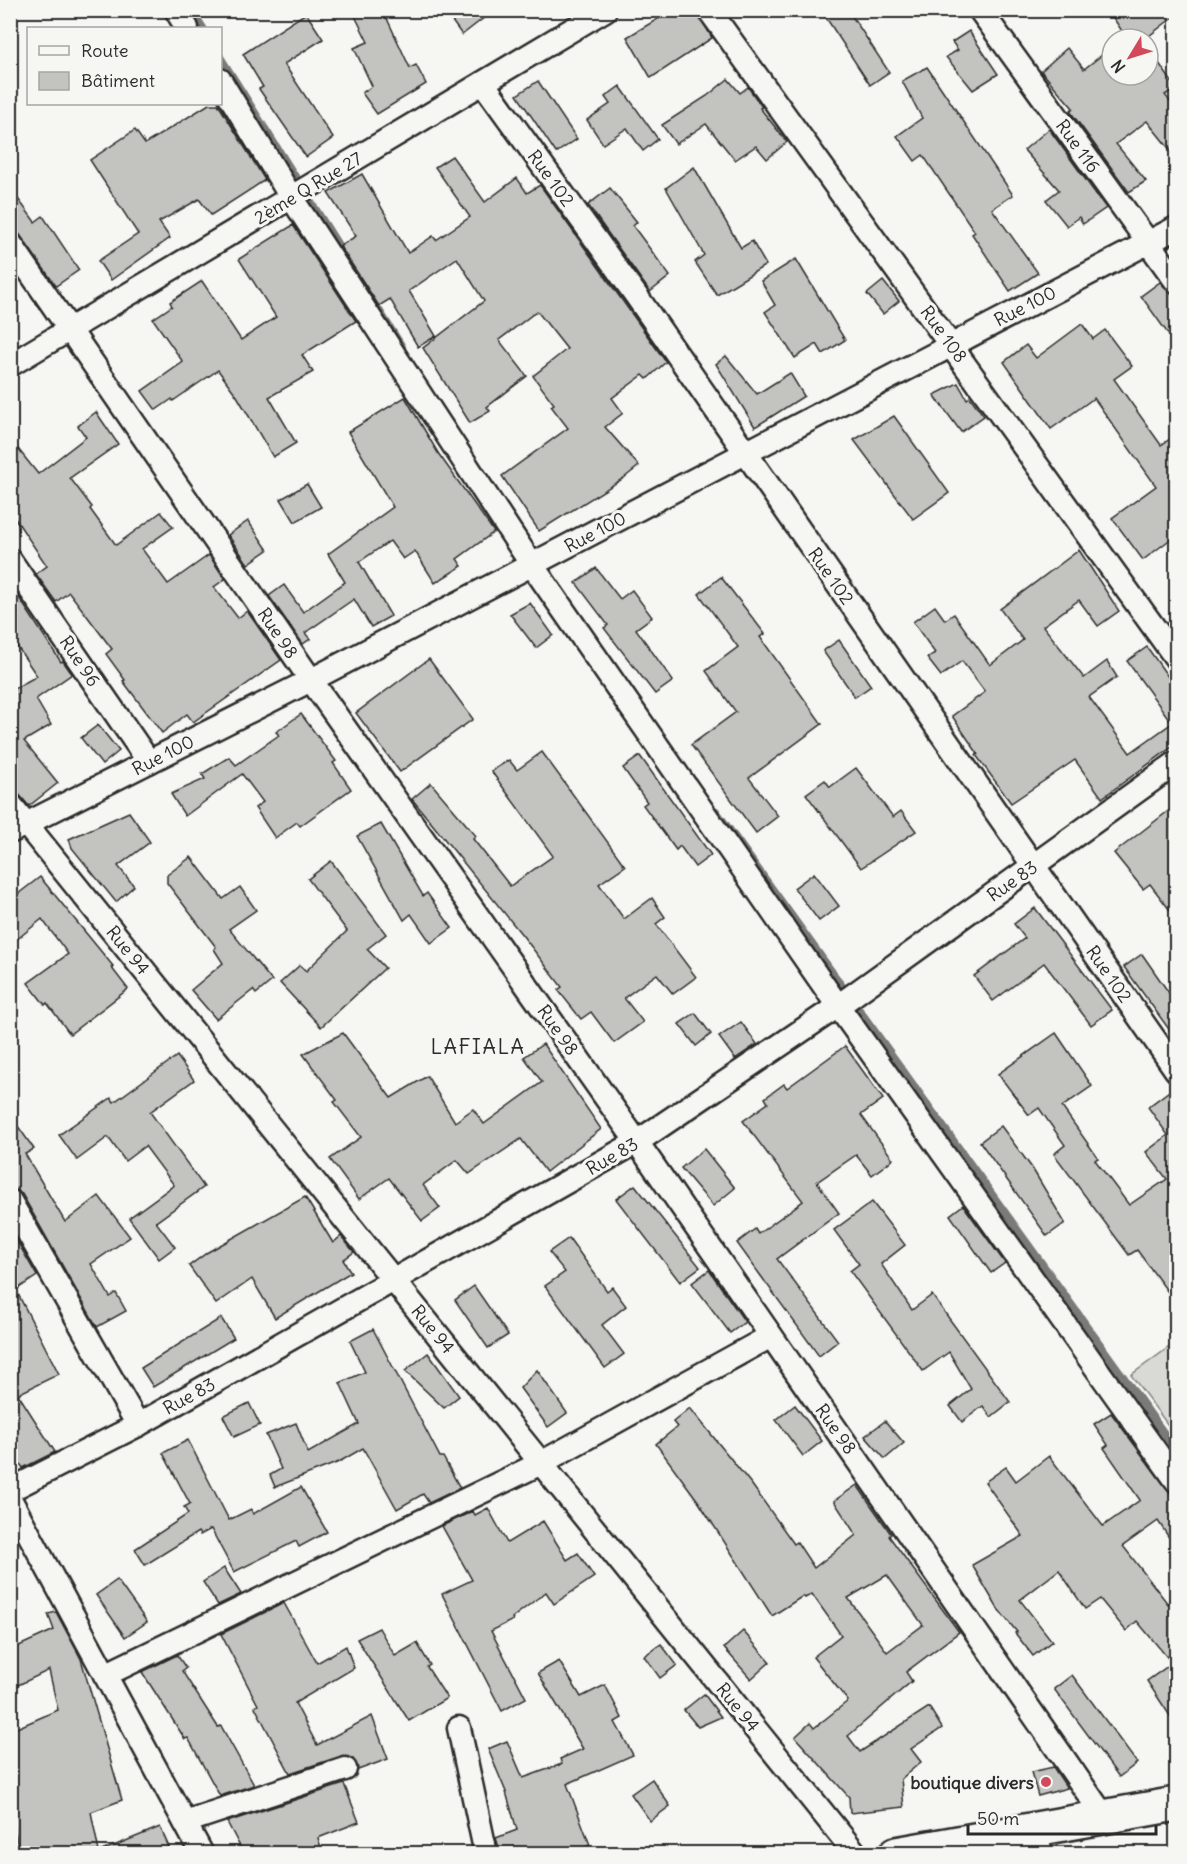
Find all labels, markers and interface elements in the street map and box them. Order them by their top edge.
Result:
legend [27,27,222,105]
north arrow [1100,27,1160,87]
text: Route [81,39,129,62]
text: N [1107,56,1129,77]
text: Bâtiment [81,69,155,92]
street label: Rue 116 [1051,115,1105,177]
street label: Rue 102 [523,145,579,211]
street label: 2ème Q Rue 27 [250,147,366,229]
street label: Rue 100 [990,281,1060,331]
street label: Rue 108 [916,301,972,367]
street label: Rue 100 [560,506,630,558]
street label: Rue 102 [803,543,859,609]
street label: Rue 98 [253,603,303,663]
street label: Rue 96 [55,631,105,691]
street label: Rue 100 [128,730,198,780]
street label: Rue 83 [982,855,1042,907]
street label: Rue 94 [101,921,155,979]
street label: Rue 102 [1081,941,1137,1007]
street label: Rue 98 [532,1000,584,1060]
district label: LAFIALA [431,1033,525,1060]
street label: Rue 83 [582,1132,642,1180]
street label: Rue 94 [406,1300,460,1358]
street label: Rue 83 [159,1372,219,1420]
street label: Rue 98 [810,1399,862,1459]
street label: Rue 94 [711,1678,765,1736]
place label: boutique divers [910,1771,1034,1794]
marker: boutique divers [1039,1775,1053,1789]
scale bar [968,1798,1156,1836]
text: 50 m [977,1807,1019,1830]

